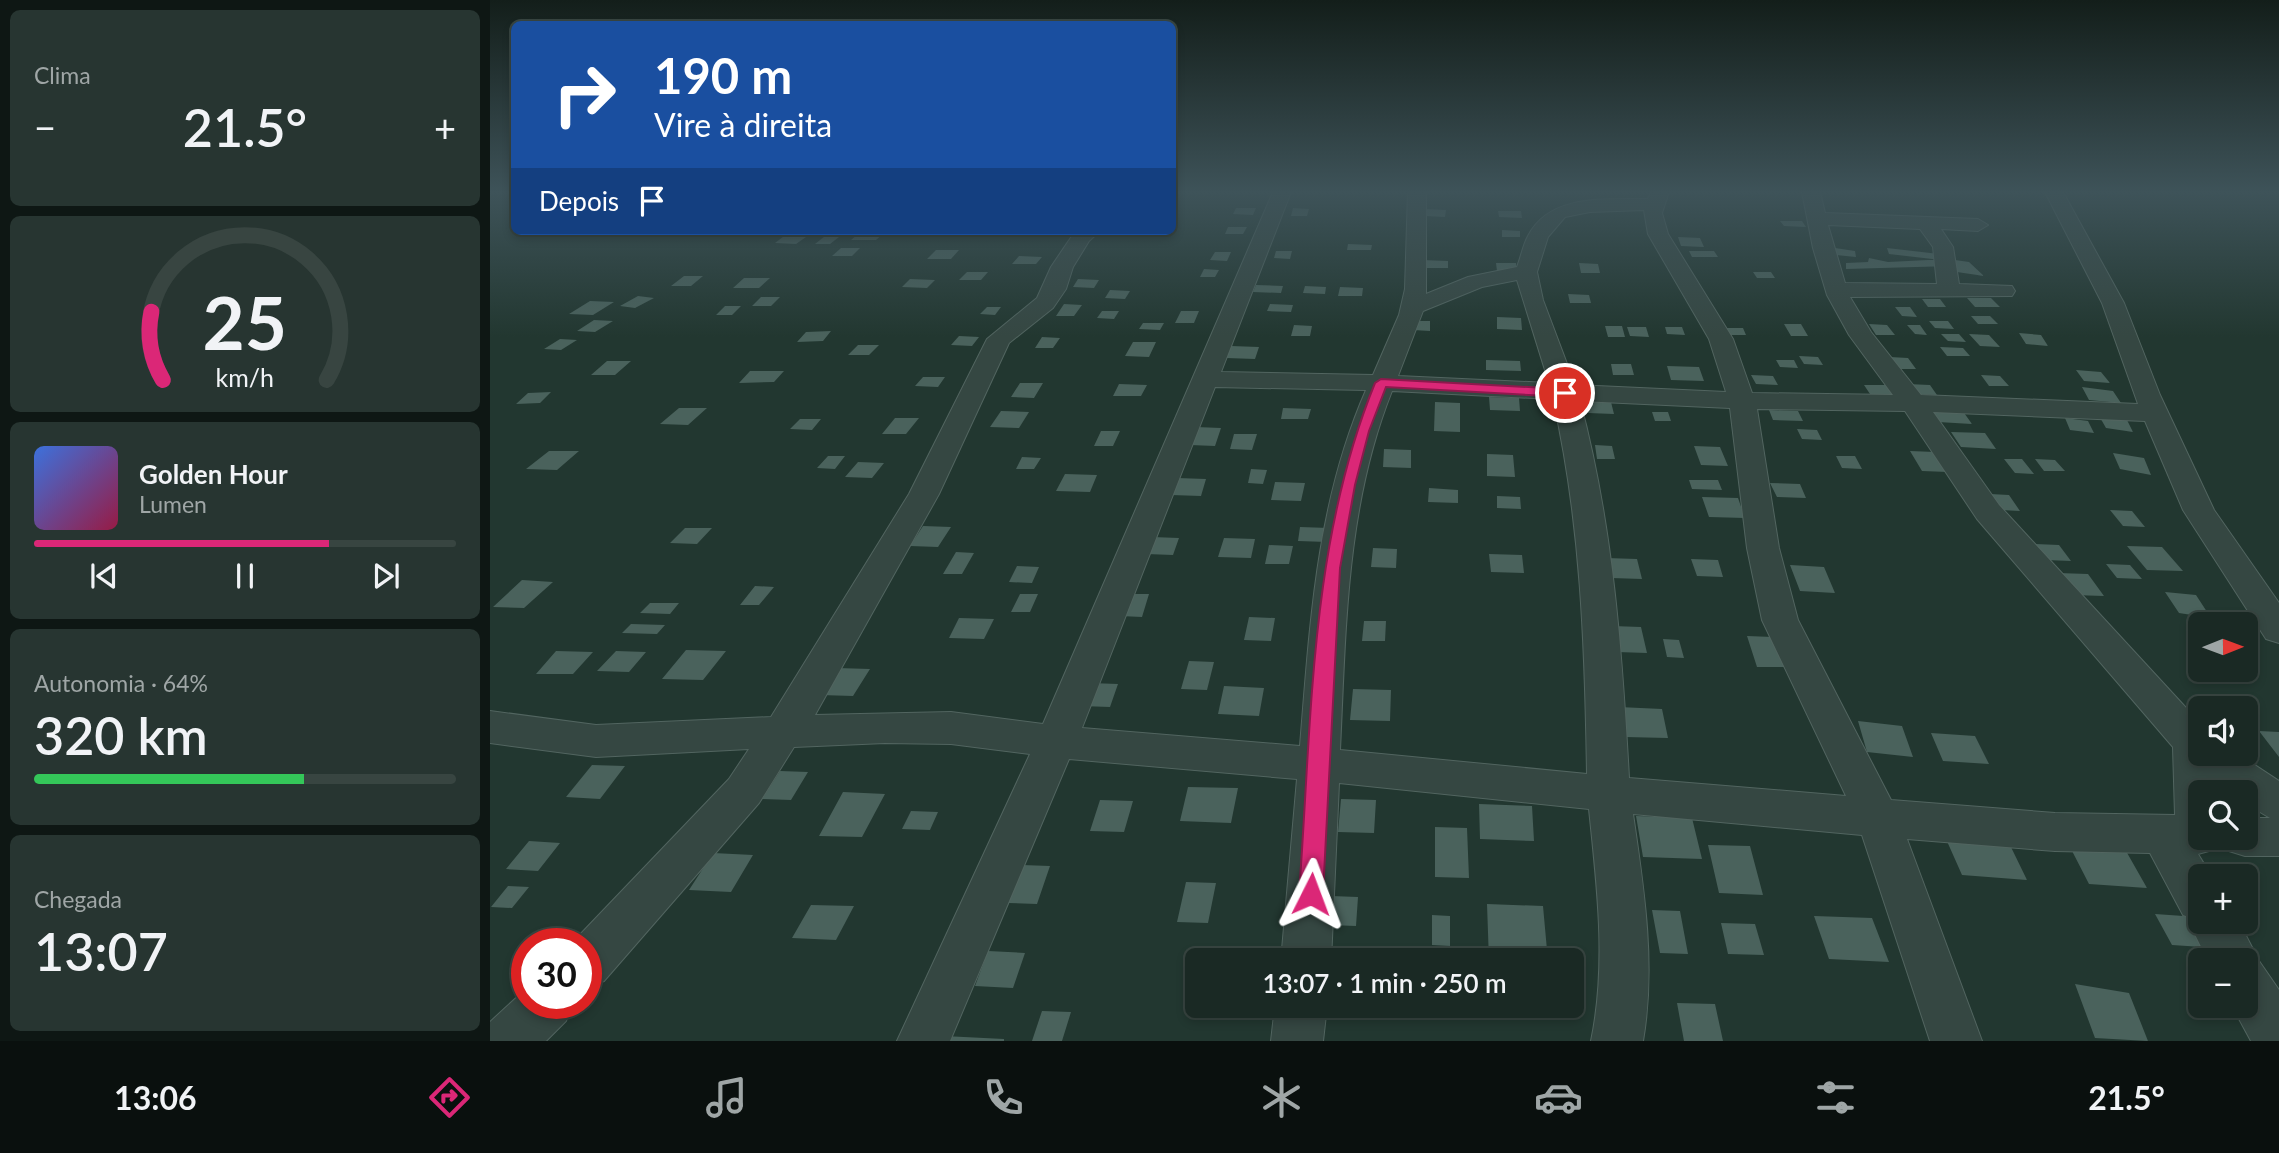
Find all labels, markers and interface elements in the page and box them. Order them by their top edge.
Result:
text: 190 m [654,46,792,104]
icon: right [539,49,630,140]
text: Clima [34,61,91,89]
text: 21.5° [183,96,307,158]
text: − [34,104,56,150]
text: + [434,104,456,150]
text: Vire à direita [654,105,832,144]
icon: arrive [633,182,671,220]
text: Depois [539,185,619,217]
text: 25 [203,279,287,367]
text: km/h [216,362,274,392]
pin [1535,363,1595,423]
icon: arrive [1546,374,1584,412]
text: Golden Hour [139,458,288,490]
text: Lumen [139,490,207,518]
icon: previous [85,557,123,595]
icon: pause [226,557,264,595]
icon: next [367,557,405,595]
north arrow [2188,612,2258,682]
map controls [2188,612,2258,1018]
text: Autonomia · 64% [34,669,208,697]
button: sound [2188,696,2258,766]
text: 320 km [34,704,208,766]
button: search [2188,780,2258,850]
position arrow [1274,857,1348,931]
button: + [2188,864,2258,934]
text: Chegada [34,885,122,913]
text: 13:07 [34,920,168,982]
speed limit sign: 30 [511,928,602,1019]
button: − [2188,948,2258,1018]
text: 13:07 · 1 min · 250 m [1262,967,1507,999]
icon: directions [425,1073,474,1122]
icon: music [702,1073,751,1122]
icon: phone [979,1073,1028,1122]
icon: climate [1257,1073,1306,1122]
icon: car [1534,1073,1583,1122]
icon: filters [1811,1073,1860,1122]
text: 13:06 [114,1078,197,1117]
text: 21.5° [2088,1078,2165,1117]

